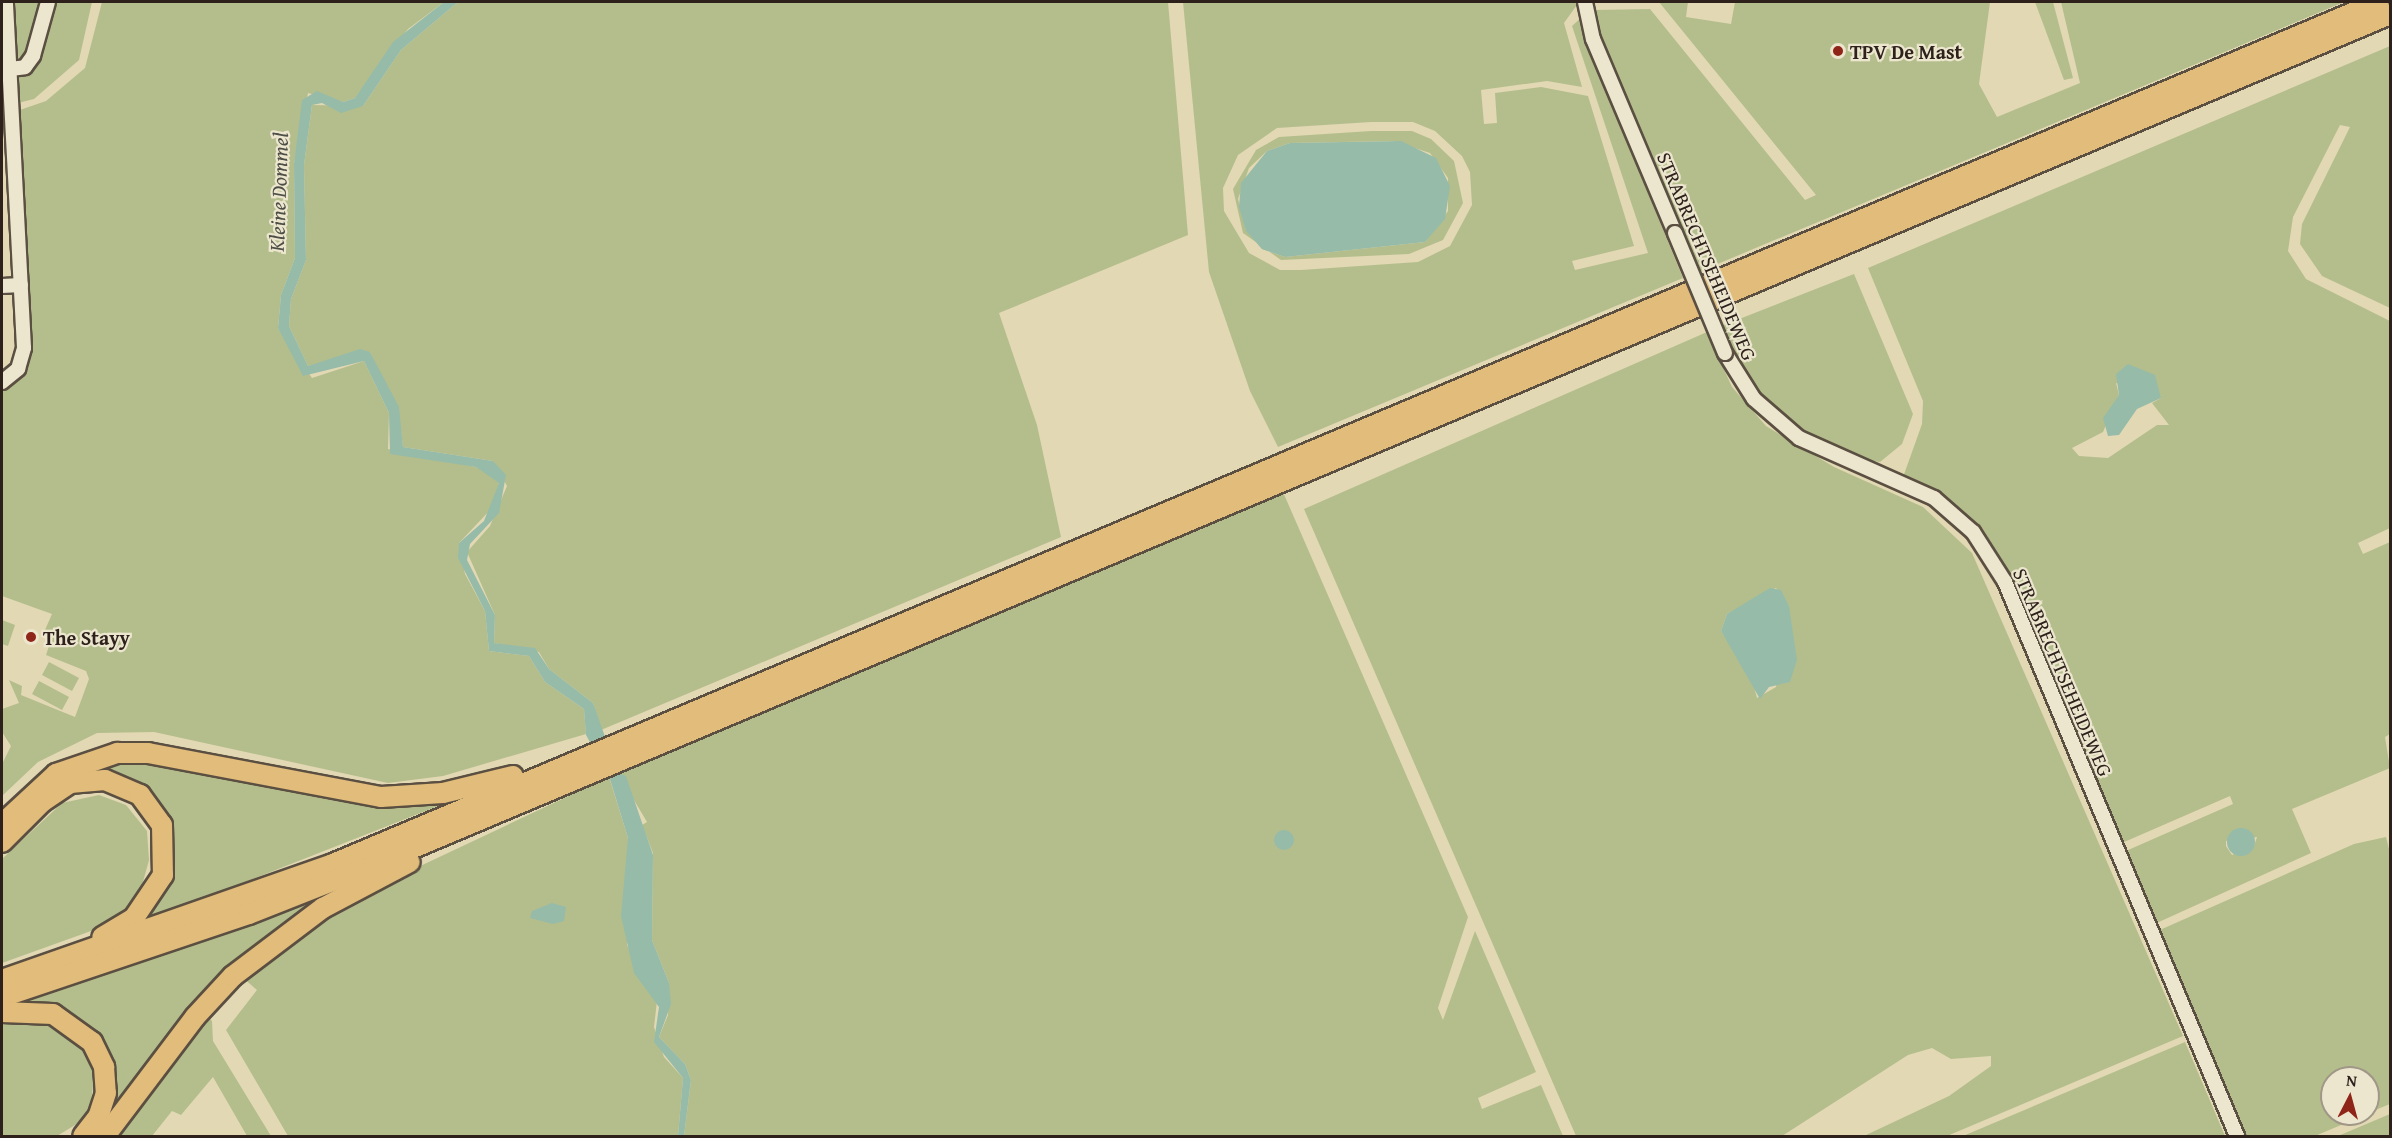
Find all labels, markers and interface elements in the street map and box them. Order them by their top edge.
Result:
place label: TPV De Mast [1850,39,1962,63]
marker: TPV De Mast [1831,44,1845,58]
water label: Kleine Dommel [264,132,294,252]
street label: STRABRECHTSEHEIDEWEG [1652,148,1762,364]
street label: STRABRECHTSEHEIDEWEG [2008,564,2118,780]
place label: The Stayy [43,625,130,649]
marker: The Stayy [24,630,38,644]
north arrow [2320,1066,2380,1126]
text: N [2345,1068,2358,1093]

